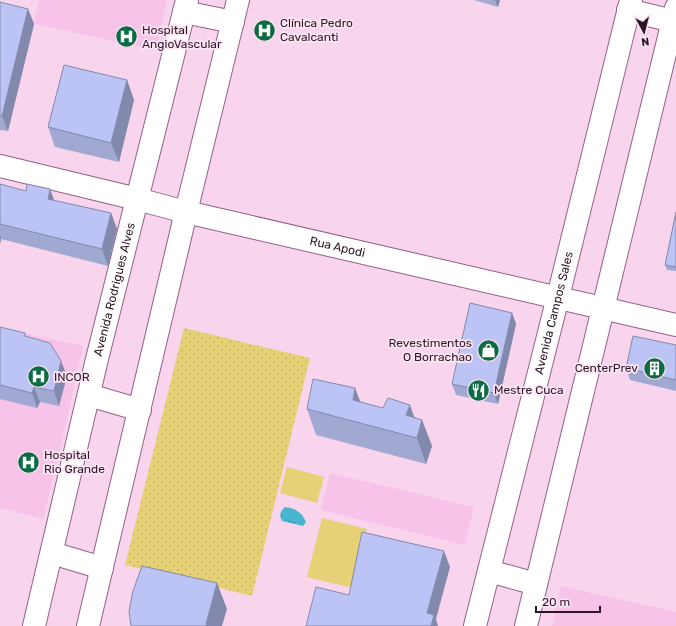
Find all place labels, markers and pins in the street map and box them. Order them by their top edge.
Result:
place label: Clínica Pedro Cavalcanti [280,16,353,44]
hospital icon: Clínica Pedro Cavalcanti [252,17,278,43]
place label: Hospital AngioVascular [142,23,222,51]
hospital icon: Hospital AngioVascular [114,24,140,50]
place label: Revestimentos O Borrachao [389,336,472,364]
shop icon: Revestimentos O Borrachao [475,337,501,363]
building icon: CenterPrev [641,355,667,381]
place label: CenterPrev [575,361,638,375]
hospital icon: INCOR [25,364,51,390]
place label: INCOR [54,370,90,384]
restaurant icon: Mestre Cuca [466,377,492,403]
place label: Mestre Cuca [494,383,564,397]
place label: Hospital Rio Grande [44,448,105,476]
hospital icon: Hospital Rio Grande [15,449,41,475]

